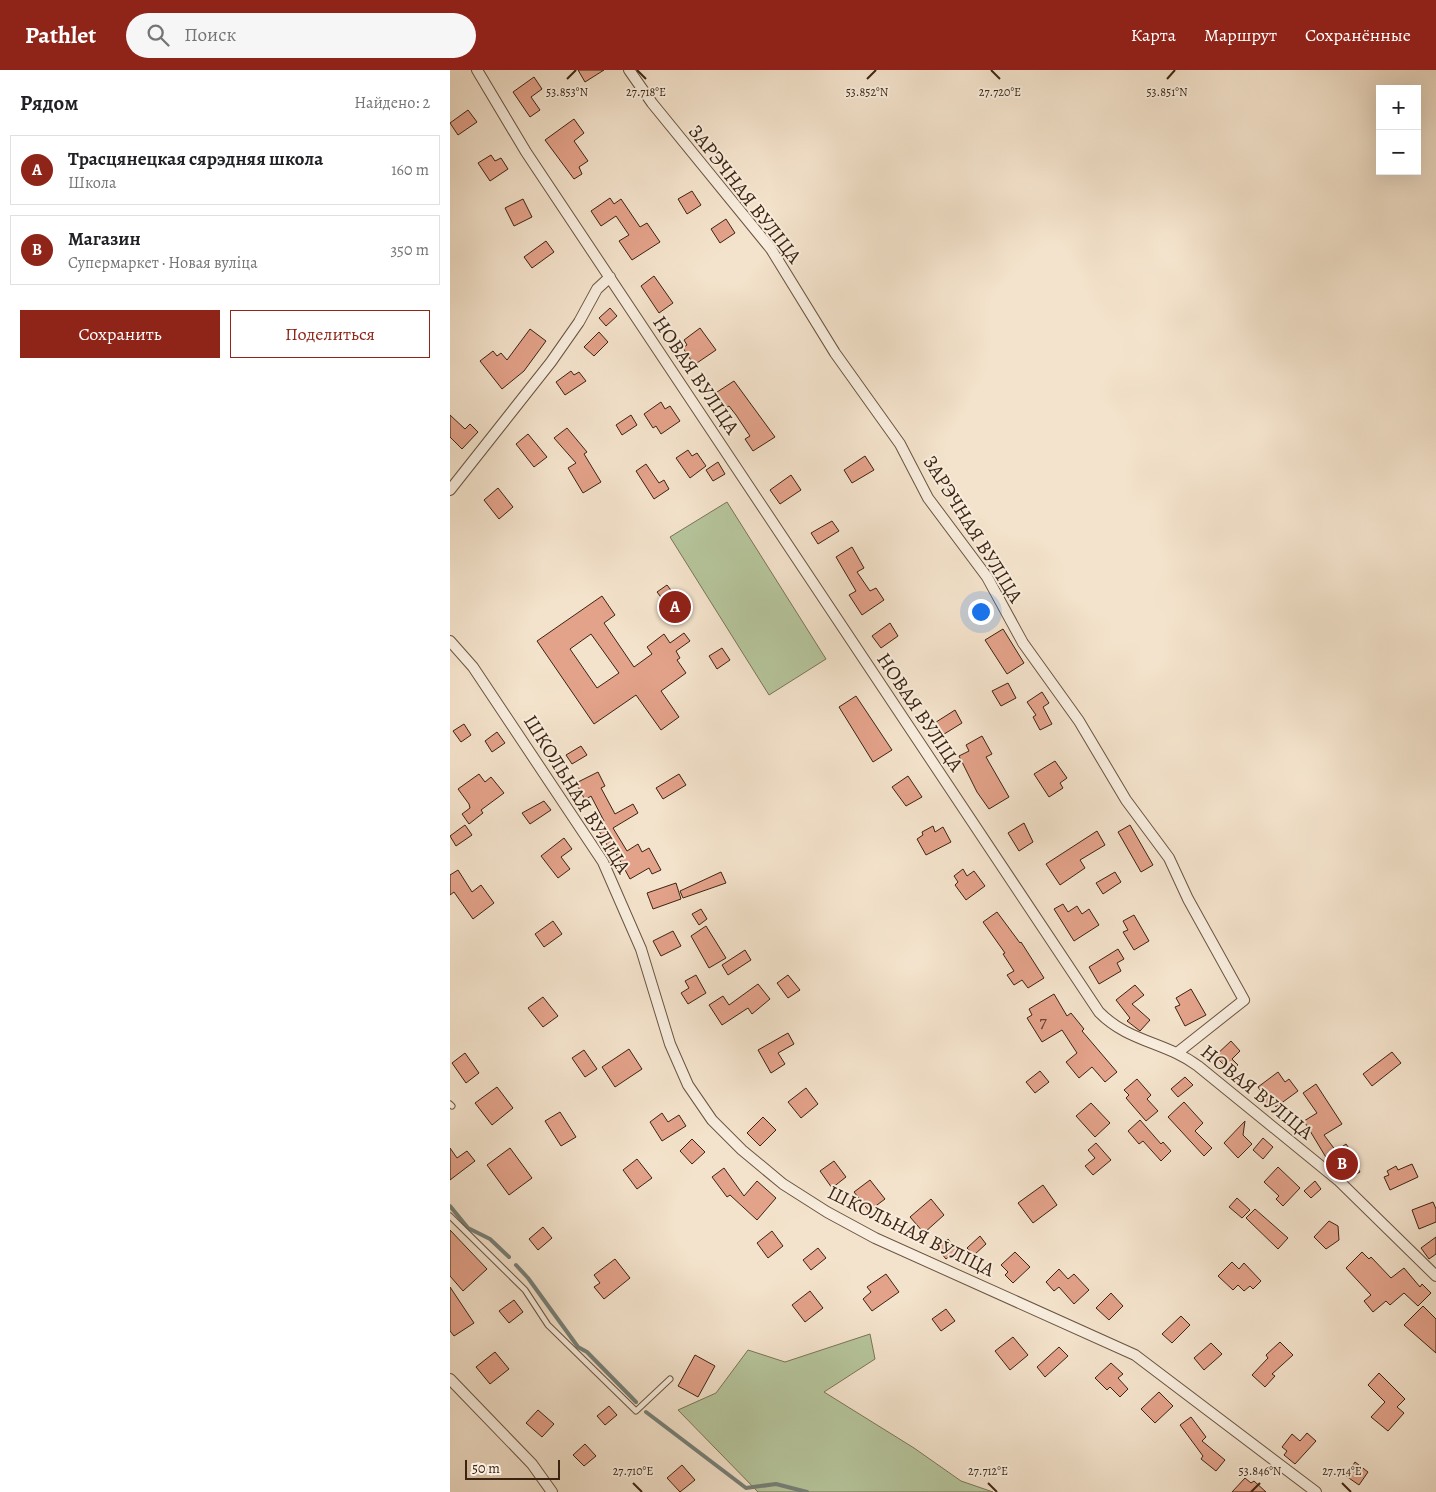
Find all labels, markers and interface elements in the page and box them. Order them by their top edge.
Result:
search box [126,13,476,58]
text: Pathlet [25,19,96,51]
icon: search [144,21,172,49]
text: Поиск [184,22,236,48]
text: Карта [1131,23,1176,47]
text: Маршрут [1204,23,1277,47]
text: Сохранённые [1305,23,1411,47]
text: 53.853°N [546,84,588,100]
text: 27.718°E [626,84,666,100]
text: 53.852°N [846,84,889,100]
text: 27.720°E [979,84,1021,100]
text: 53.851°N [1146,84,1188,100]
map controls [1376,85,1421,175]
button: + [1376,85,1421,130]
text: Рядом [20,89,78,117]
text: Найдено: 2 [354,92,430,114]
street label: ЗАРЭЧНАЯ ВУЛІЦА [682,119,808,269]
button: − [1376,130,1421,175]
text: Трасцянецкая сярэдняя школа [68,146,323,172]
text: A [32,159,42,181]
text: 160 m [391,159,429,181]
text: Школа [68,172,116,194]
text: Магазин [68,226,141,252]
text: B [32,239,42,261]
text: 350 m [390,239,429,261]
text: Супермаркет · Новая вуліца [68,252,258,274]
button: Сохранить [20,310,220,358]
button: Поделиться [230,310,430,358]
street label: НОВАЯ ВУЛІЦА [646,310,746,440]
street label: ЗАРЭЧНАЯ ВУЛІЦА [917,450,1029,608]
pin: A [659,588,691,626]
your location [968,599,994,625]
street label: НОВАЯ ВУЛІЦА [870,647,970,777]
street label: ШКОЛЬНАЯ ВУЛІЦА [517,709,637,879]
house number: 7 [1039,1009,1047,1033]
street label: НОВАЯ ВУЛІЦА [1195,1038,1319,1146]
pin: B [1326,1145,1358,1183]
street label: ШКОЛЬНАЯ ВУЛІЦА [823,1179,999,1283]
scale bar [465,1457,560,1480]
text: 50 m [472,1459,500,1478]
text: 27.710°E [613,1463,653,1479]
text: 27.712°E [968,1463,1008,1479]
text: 53.846°N [1239,1463,1282,1479]
text: 27.714°E [1322,1463,1362,1479]

